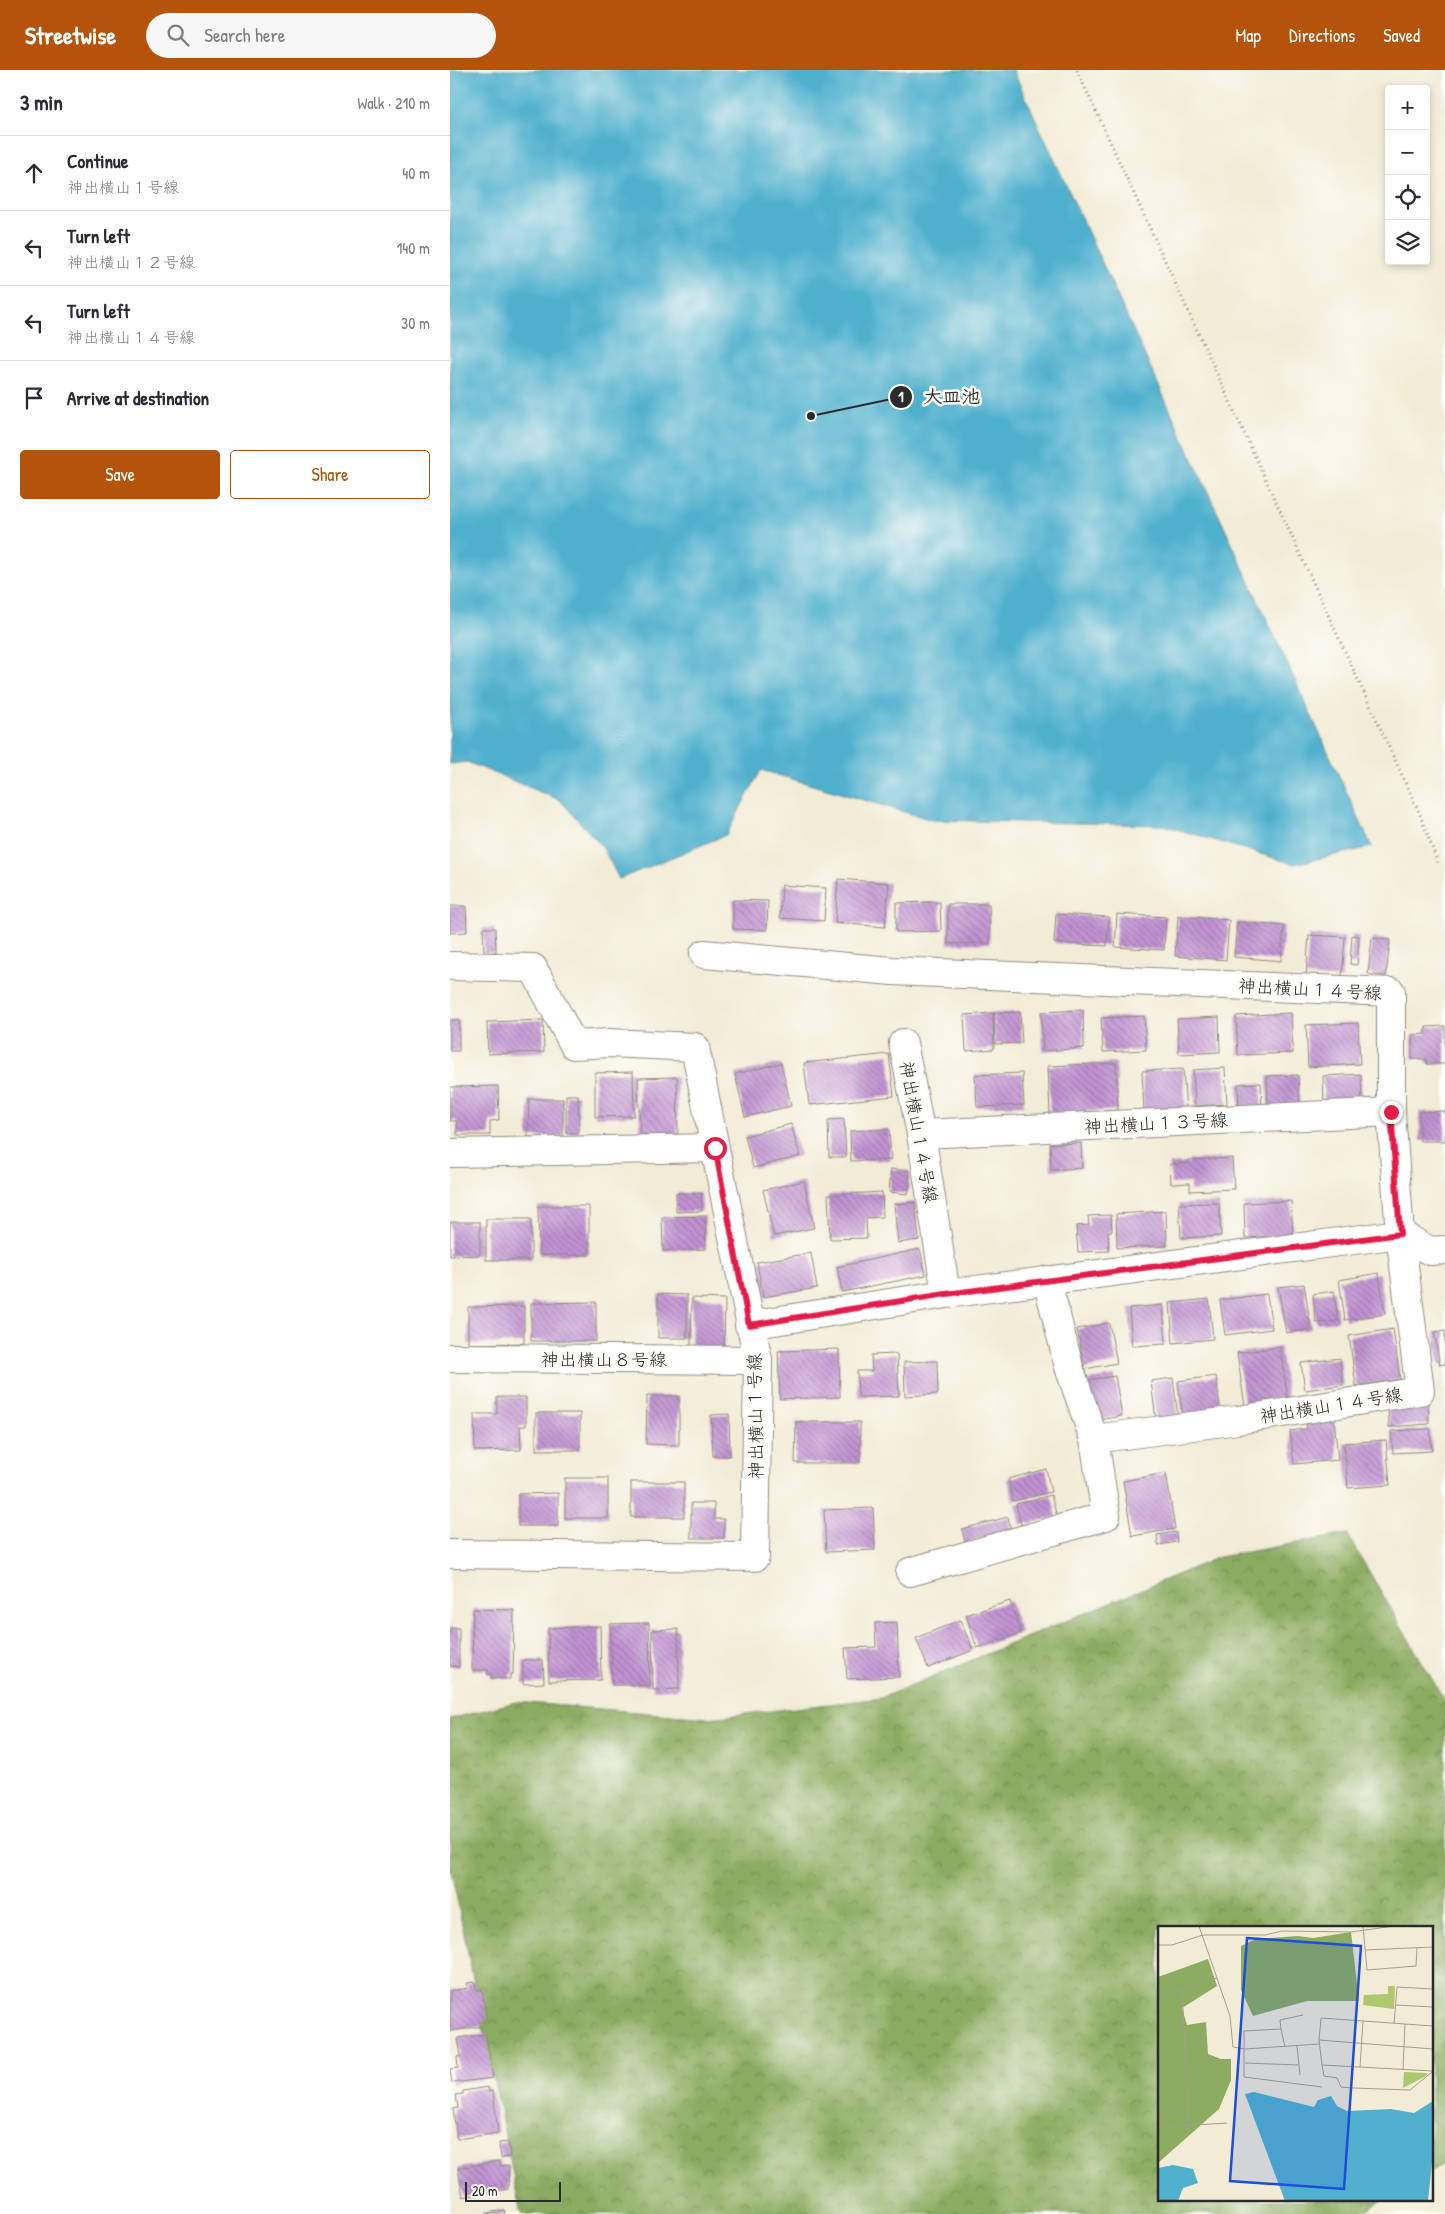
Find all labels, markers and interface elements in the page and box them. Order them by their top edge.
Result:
search box [146,13,496,58]
text: Streetwise [25,19,116,51]
icon: search [164,21,192,49]
text: Search here [204,22,285,48]
text: Map [1236,23,1261,48]
text: Directions [1289,23,1355,48]
text: Saved [1383,23,1420,48]
map controls [1385,85,1430,265]
button: + [1385,85,1430,130]
text: 3 min [20,88,63,117]
text: Walk · 210 m [357,92,430,114]
button: − [1385,130,1430,175]
text: Continue [67,148,128,174]
icon: ahead [20,159,48,187]
text: 40 m [402,162,430,184]
button: locate [1385,175,1430,220]
text: 神出横山１号線 [67,176,179,198]
button: layers [1385,220,1430,265]
text: Turn left [67,223,130,249]
icon: left [20,234,48,262]
text: 140 m [396,237,430,259]
text: 神出横山１２号線 [67,251,195,273]
text: Turn left [67,298,130,324]
icon: left [20,309,48,337]
text: 30 m [401,312,430,334]
text: 神出横山１４号線 [67,326,195,348]
callout: 大皿池 [889,380,991,414]
text: 大皿池 [923,383,981,409]
icon: arrive [20,384,48,412]
text: Arrive at destination [67,385,209,411]
text: 1 [898,386,904,407]
button: Save [20,450,220,499]
button: Share [230,450,430,499]
street label: 神出横山１４号線 [1237,973,1383,1005]
street label: 神出横山１４号線 [894,1059,944,1205]
route end [1380,1101,1403,1124]
street label: 神出横山１３号線 [1083,1107,1229,1139]
route start [704,1137,727,1160]
street label: 神出横山８号線 [541,1347,667,1372]
street label: 神出横山１号線 [741,1353,769,1479]
street label: 神出横山１４号線 [1258,1381,1404,1429]
inset map [1158,1926,1432,2202]
scale bar [465,2179,561,2202]
text: 20 m [472,2181,498,2200]

